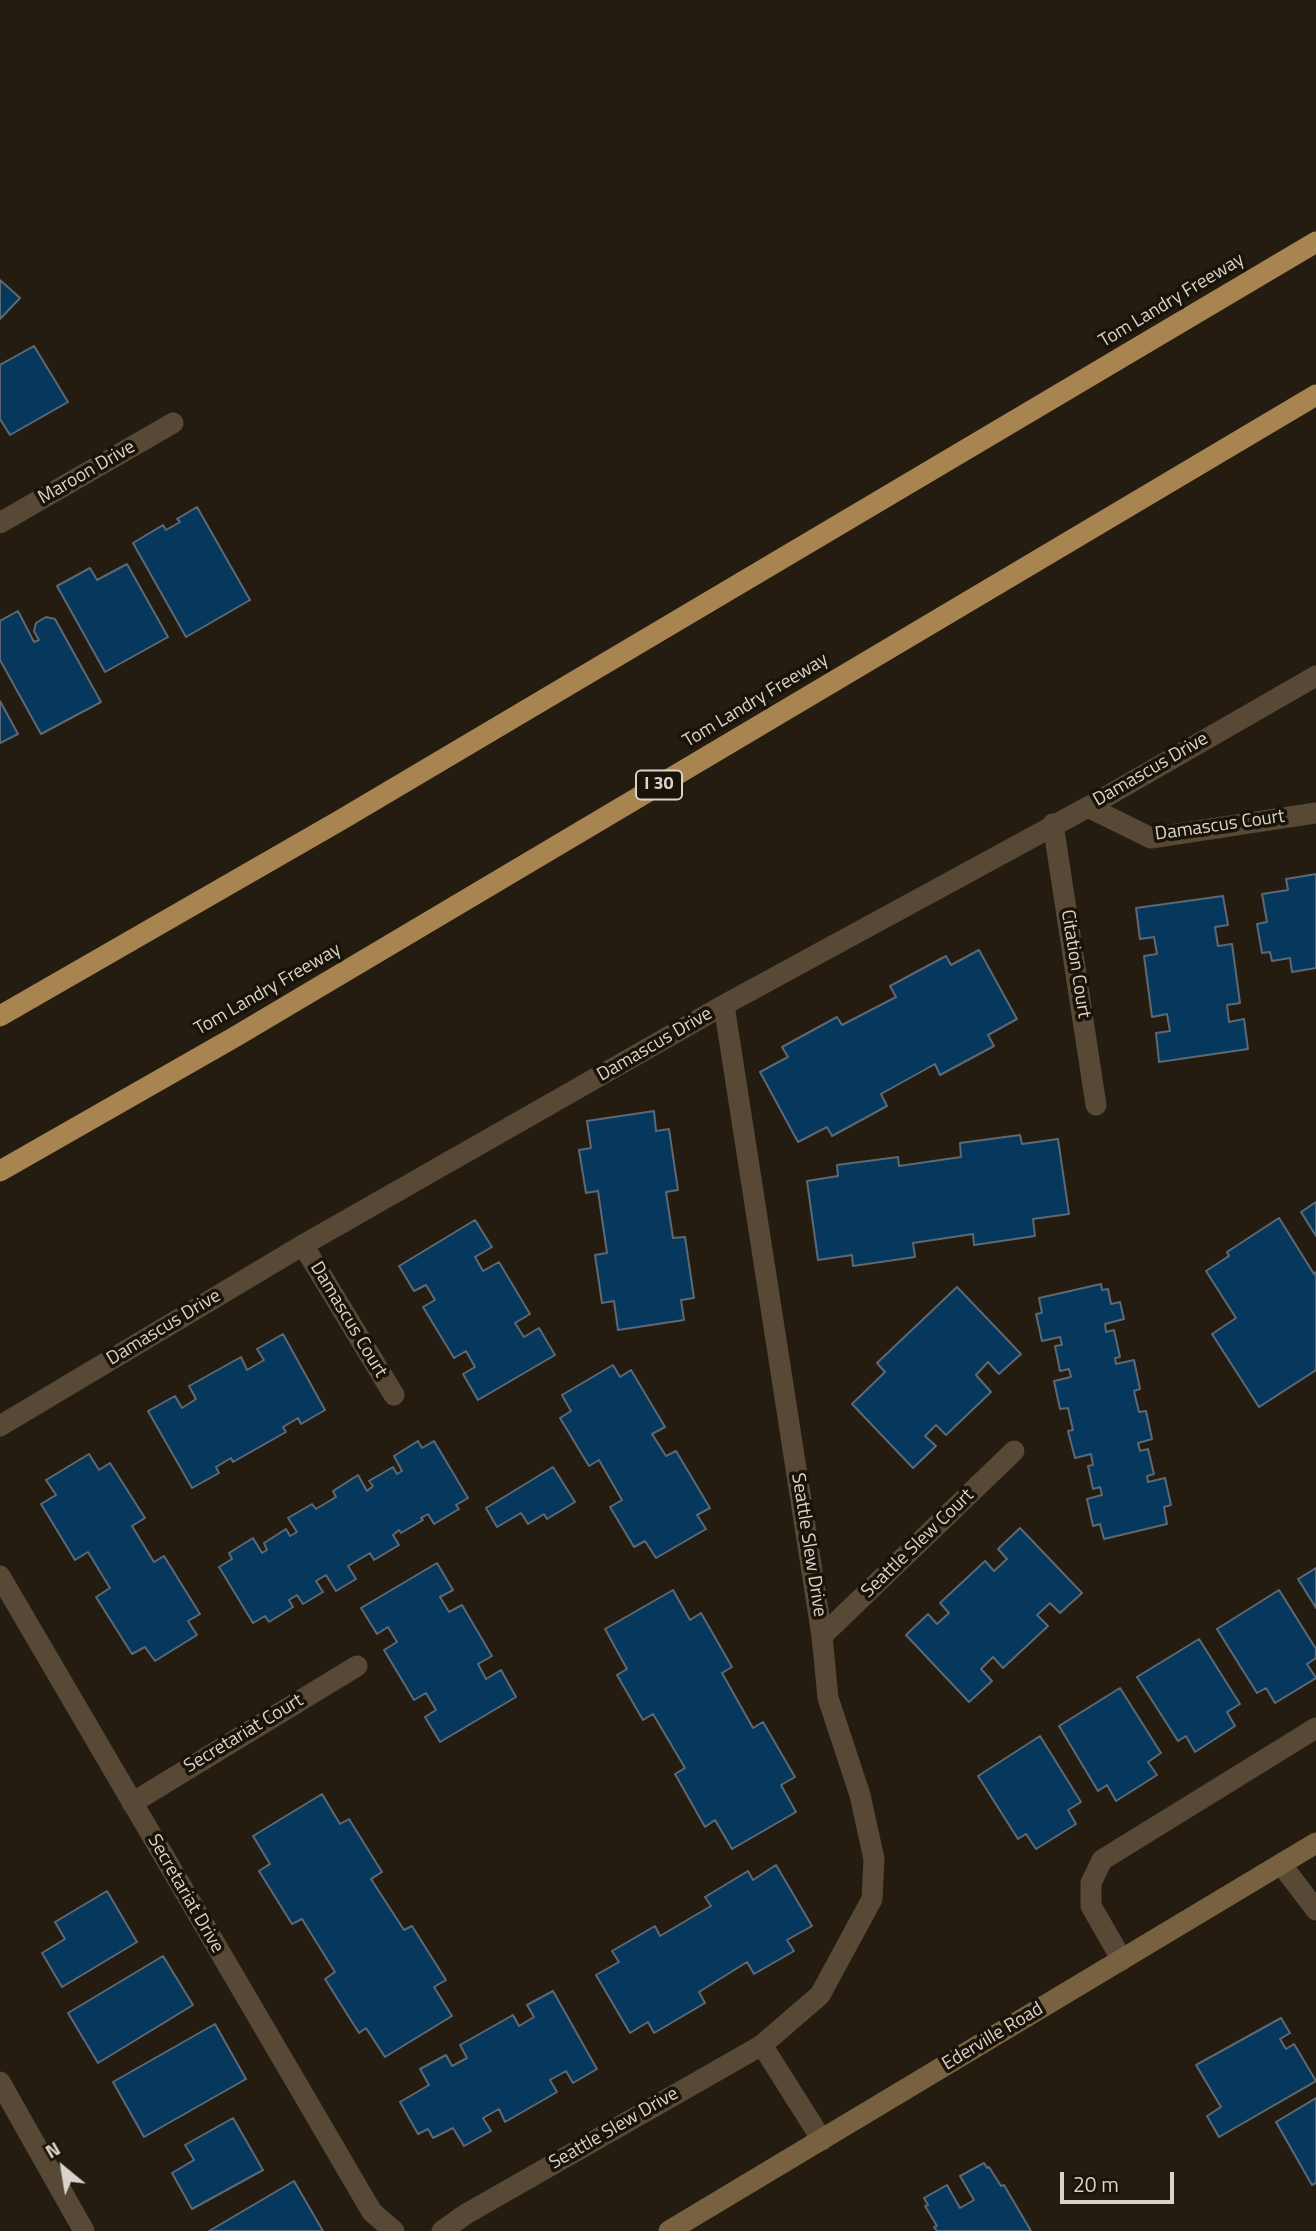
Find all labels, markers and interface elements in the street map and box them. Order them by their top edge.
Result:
street label: Tom Landry Freeway [1095,249,1249,353]
street label: Maroon Drive [35,436,139,510]
street label: Tom Landry Freeway [679,649,833,753]
street label: Damascus Drive [1089,728,1213,812]
road number: I 30 [636,770,682,800]
street label: Damascus Court [1154,806,1286,846]
street label: Citation Court [1055,908,1095,1020]
street label: Tom Landry Freeway [191,939,345,1041]
street label: Damascus Drive [593,1003,717,1087]
street label: Damascus Court [305,1258,391,1382]
street label: Damascus Drive [103,1285,225,1371]
street label: Seattle Slew Drive [785,1471,831,1619]
street label: Seattle Slew Court [857,1485,979,1603]
street label: Secretariat Court [180,1689,308,1779]
street label: Secretariat Drive [142,1831,228,1957]
street label: Ederville Road [938,1998,1048,2076]
street label: Seattle Slew Drive [545,2083,683,2175]
north arrow [28,2133,98,2203]
text: N [39,2134,65,2165]
scale bar [1064,2158,1178,2202]
text: 20 m [1073,2168,1119,2200]

